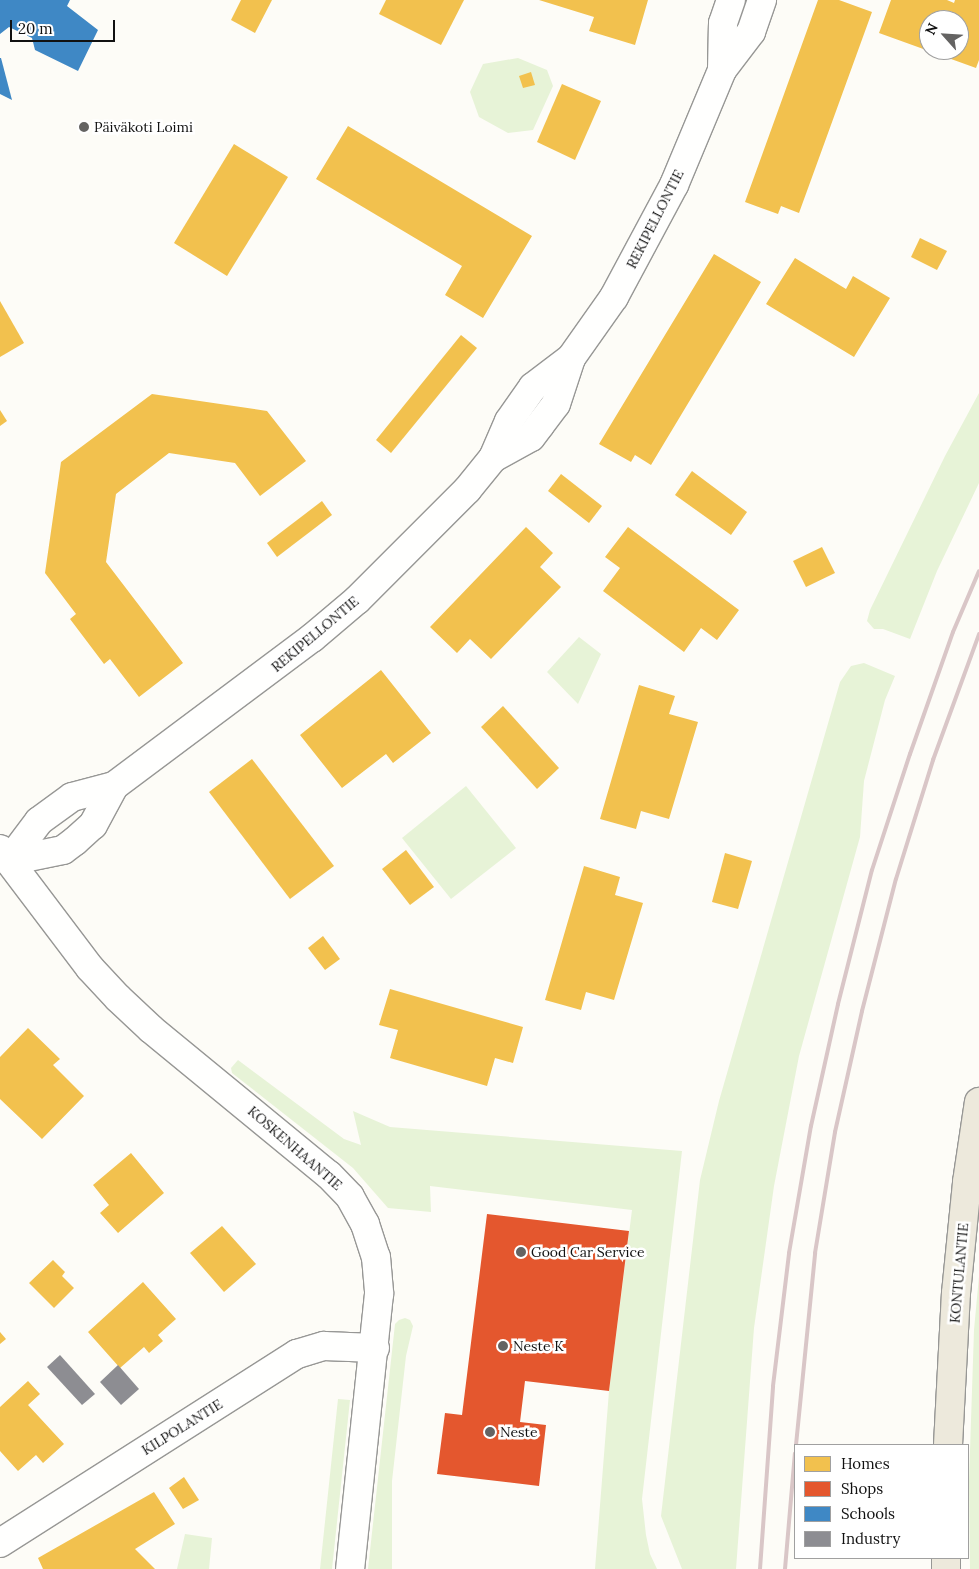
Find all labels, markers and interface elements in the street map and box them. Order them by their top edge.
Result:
scale bar [12,10,118,42]
north arrow [919,10,969,60]
text: 20 m [18,19,53,38]
text: N [921,20,942,38]
place label: Päiväkoti Loimi [94,119,193,135]
marker: Päiväkoti Loimi [78,121,90,133]
street label: REKIPELLONTIE [623,167,687,271]
street label: REKIPELLONTIE [268,593,362,675]
street label: KOSKENHAANTIE [244,1103,346,1193]
street label: KONTULANTIE [946,1222,972,1324]
place label: Good Car Service [531,1244,644,1260]
marker: Good Car Service [515,1246,527,1258]
place label: Neste K [513,1338,564,1354]
marker: Neste K [497,1340,509,1352]
street label: KILPOLANTIE [139,1396,225,1458]
place label: Neste [500,1424,538,1440]
marker: Neste [484,1426,496,1438]
legend [794,1444,969,1559]
text: Homes [841,1454,890,1473]
text: Shops [841,1479,883,1498]
text: Schools [841,1504,895,1523]
text: Industry [841,1529,900,1548]

